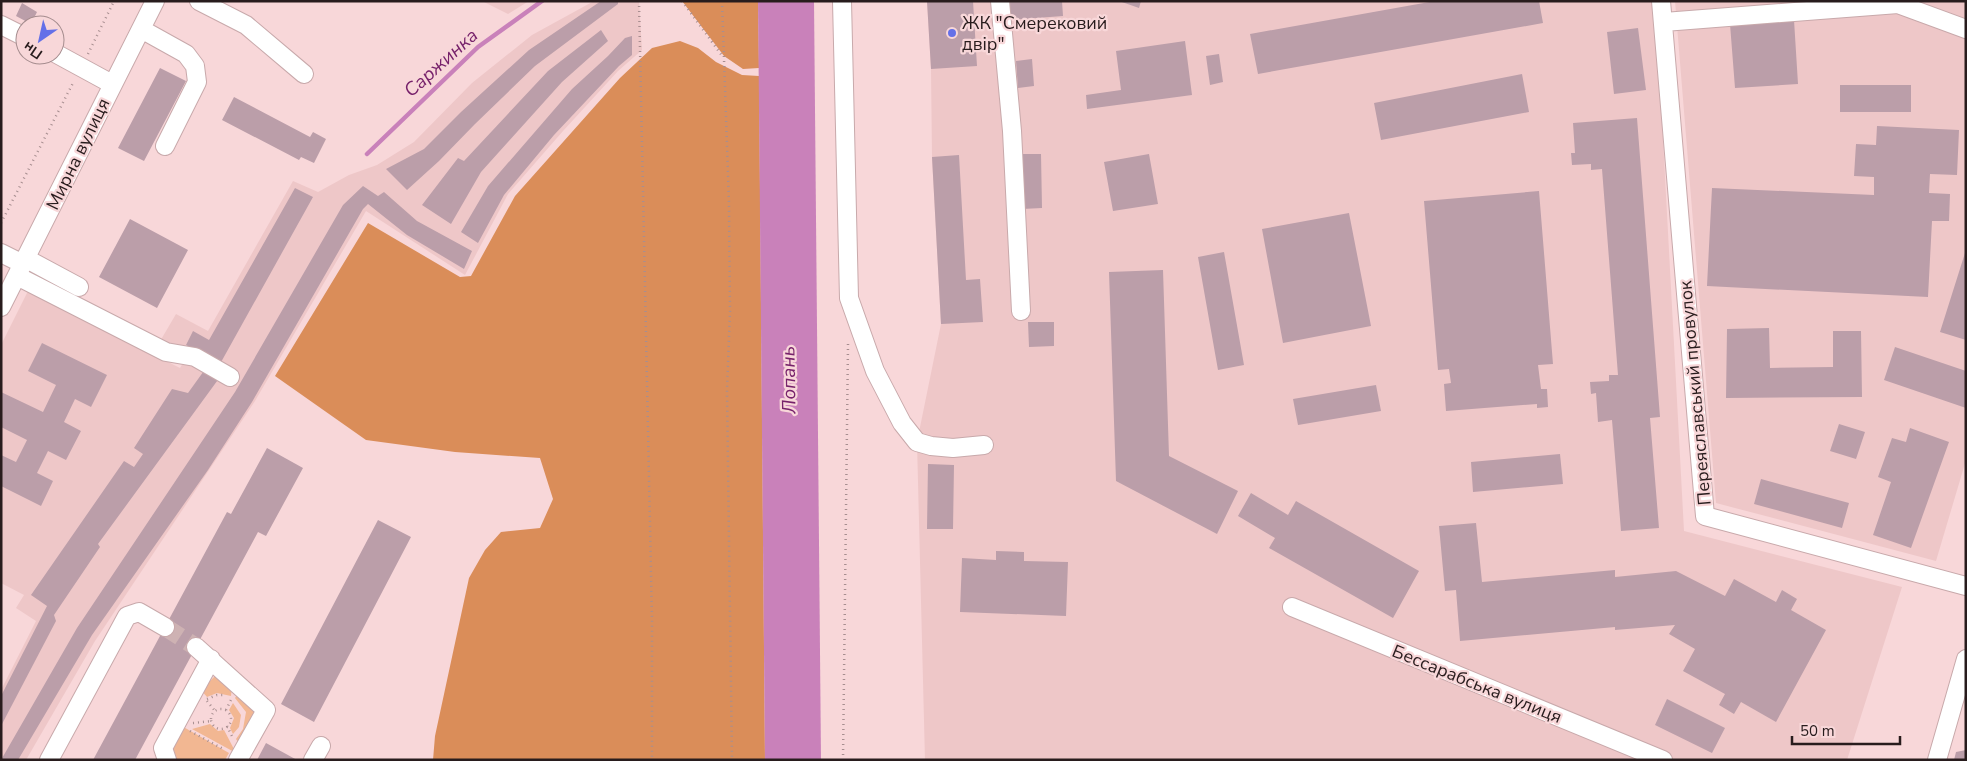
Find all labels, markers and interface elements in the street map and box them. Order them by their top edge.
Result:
place label: ЖК "Смерековий двір" [962,11,1107,56]
north arrow [15,15,65,65]
water label: Саржинка [398,23,484,103]
marker: ЖК "Смерековий двір" [946,27,958,39]
text: Пн [20,37,46,64]
street label: Мирна вулиця [41,94,115,214]
street label: Переяславський провулок [1673,279,1717,506]
water label: Лопань [775,346,803,415]
street label: Бессарабська вулиця [1389,639,1565,729]
scale bar [1792,714,1900,746]
text: 50 m [1800,721,1835,741]

